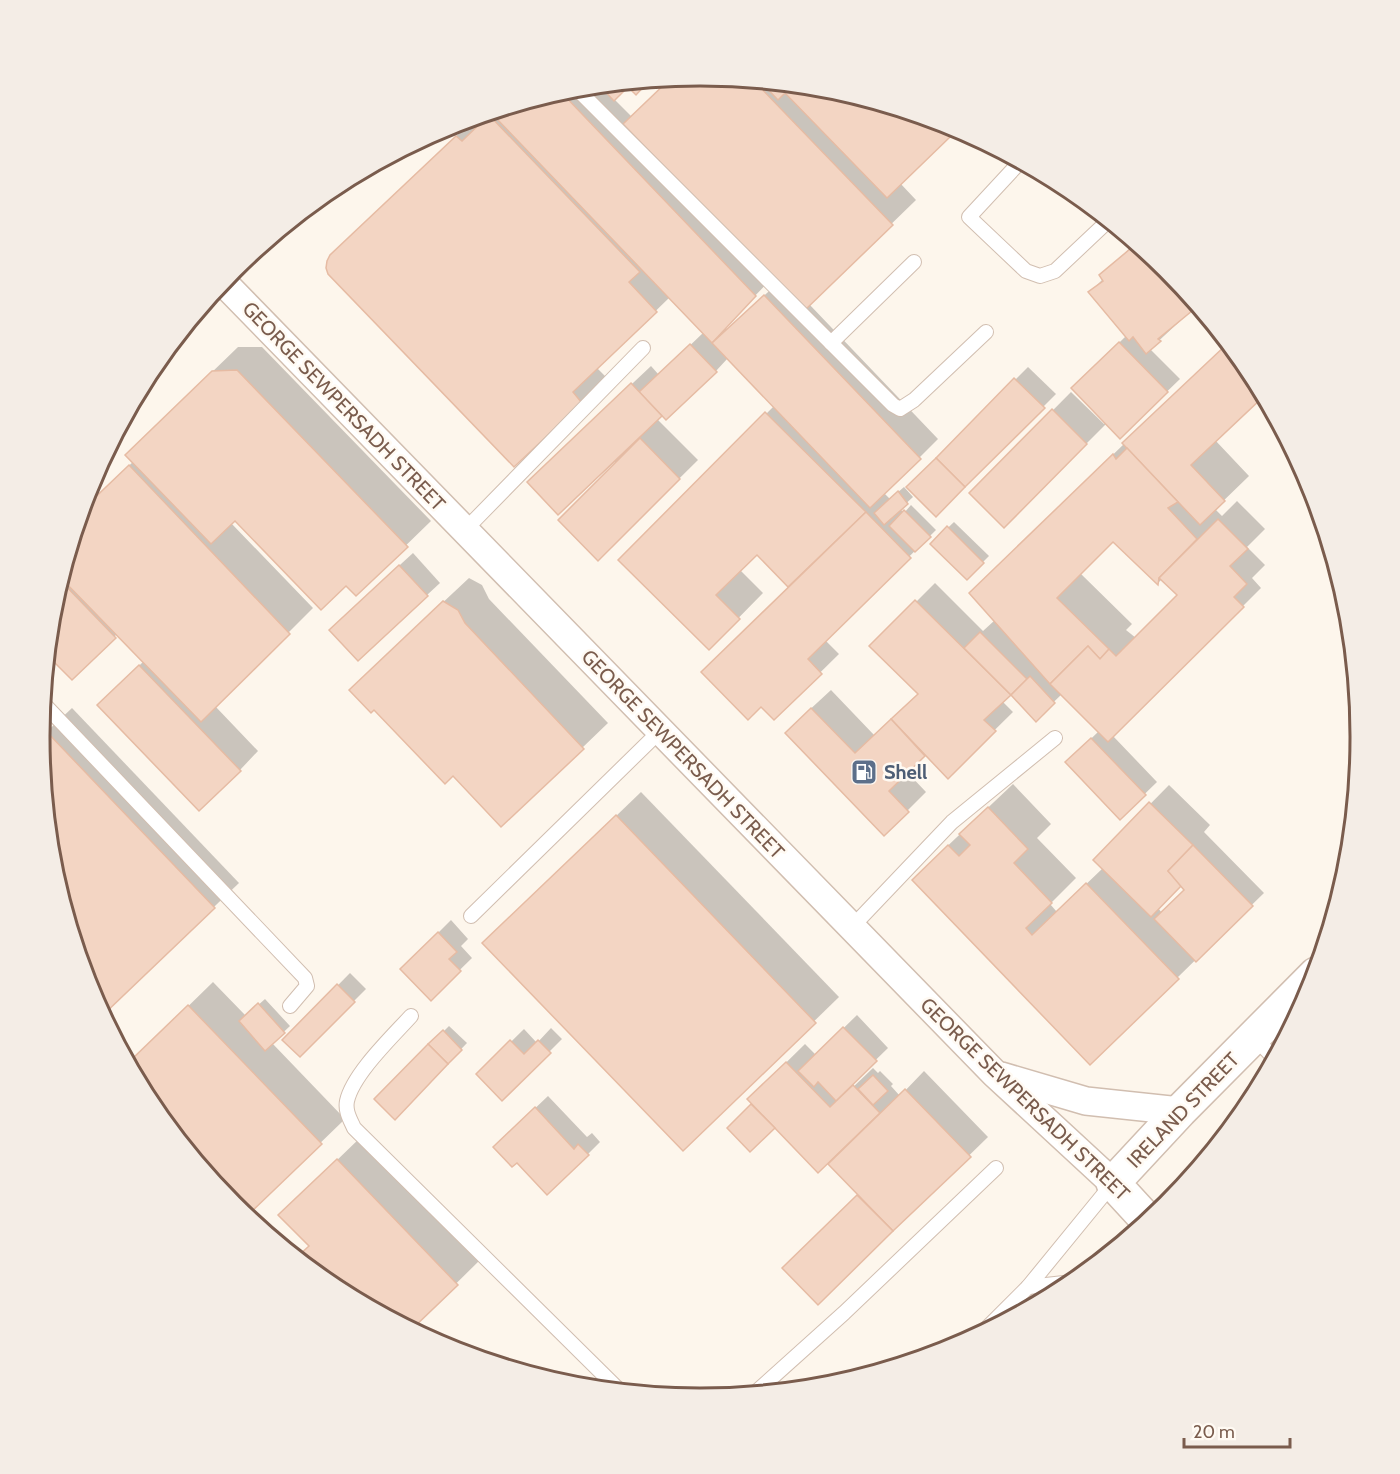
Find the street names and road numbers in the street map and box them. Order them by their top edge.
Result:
street label: GEORGE SEWPERSADH STREET [238,296,451,516]
street label: GEORGE SEWPERSADH STREET [577,644,790,864]
street label: GEORGE SEWPERSADH STREET [915,993,1135,1206]
street label: IRELAND STREET [1122,1047,1244,1173]

